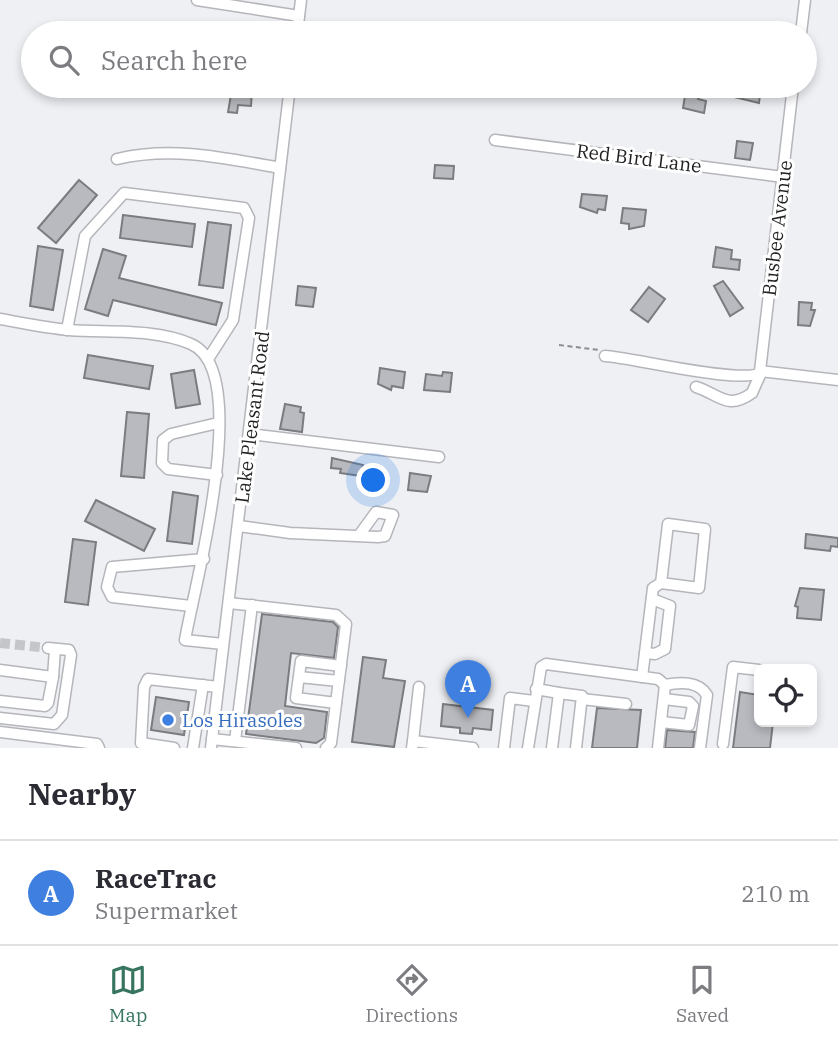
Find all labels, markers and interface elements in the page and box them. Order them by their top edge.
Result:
search box [21,21,817,98]
icon: search [45,41,83,79]
text: Search here [101,43,247,77]
street label: Red Bird Lane [575,138,703,178]
street label: Busbee Avenue [757,159,797,297]
street label: Lake Pleasant Road [230,329,274,505]
your location [356,463,390,497]
pin: A [445,660,491,718]
map controls [754,664,817,727]
button: locate [754,664,817,727]
place label: Los Hirasoles [182,708,303,732]
marker: Los Hirasoles [160,712,176,728]
text: Nearby [28,774,136,813]
text: RaceTrac [95,861,216,895]
text: A [43,878,59,908]
text: 210 m [741,878,810,908]
text: Supermarket [95,895,238,925]
tab: Map [109,961,148,1027]
tab: Directions [365,961,458,1027]
tab: Saved [676,961,729,1027]

